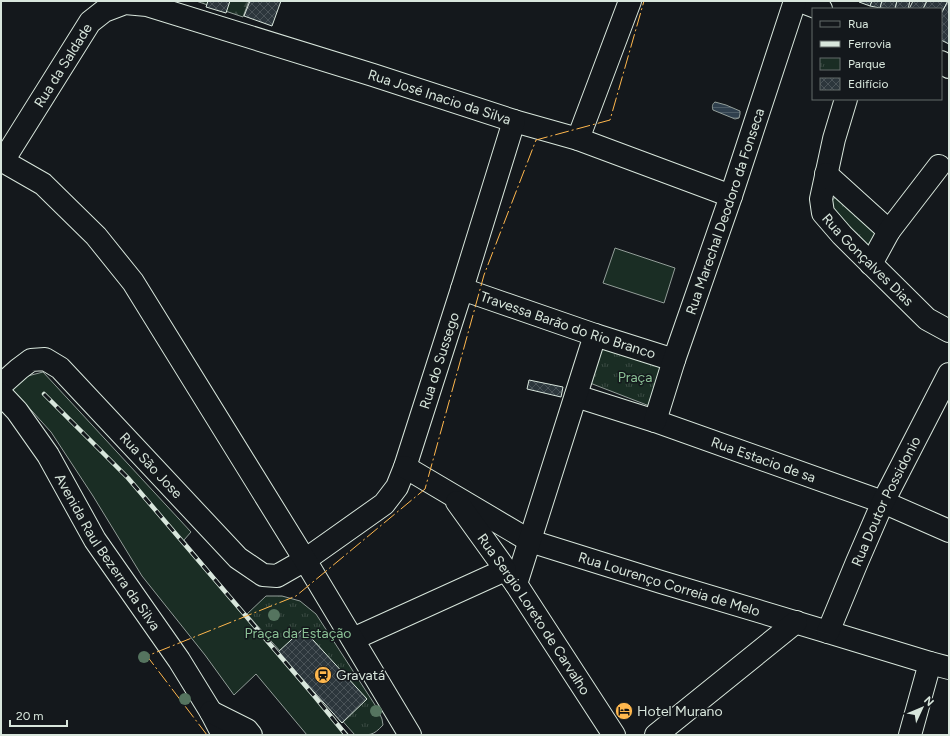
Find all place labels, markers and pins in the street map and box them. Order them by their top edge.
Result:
station icon: Gravatá [313,665,333,685]
place label: Gravatá [336,667,385,684]
hotel icon: Hotel Murano [614,701,634,721]
place label: Hotel Murano [637,703,723,720]

